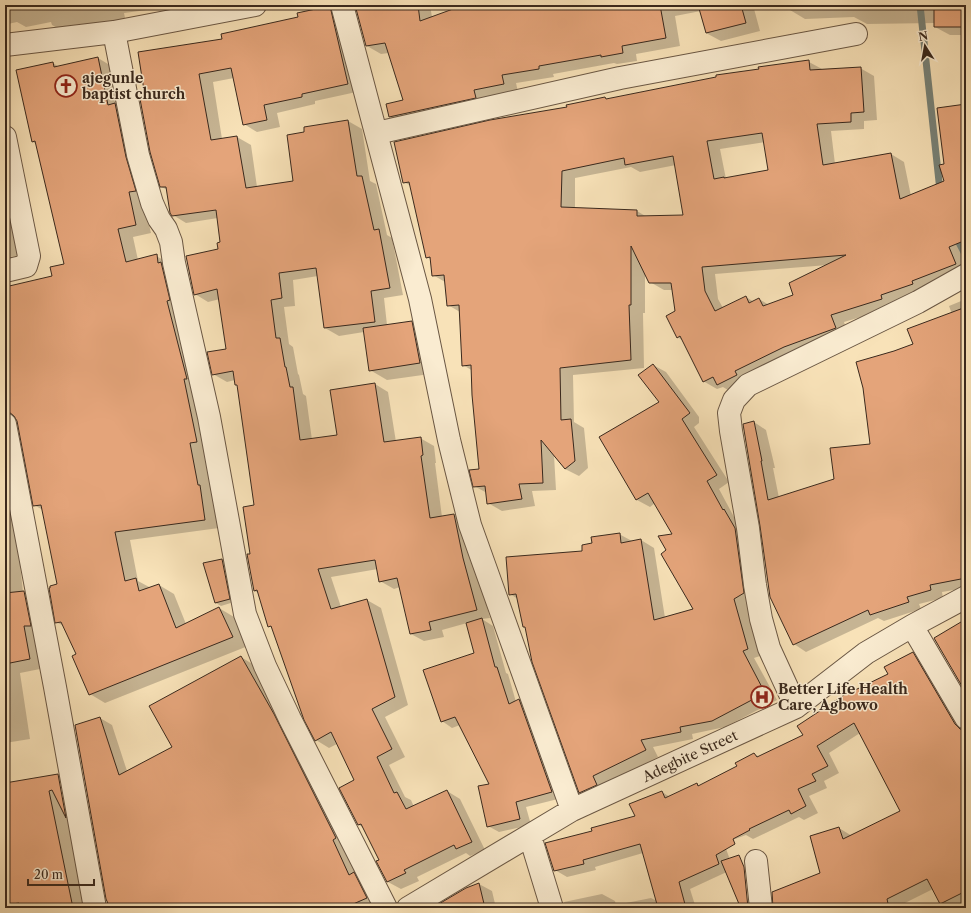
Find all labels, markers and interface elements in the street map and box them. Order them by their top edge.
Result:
north arrow [905,26,945,66]
text: N [917,28,930,44]
place label: ajegunle baptist church [81,69,186,103]
church icon: ajegunle baptist church [53,73,79,99]
place label: Better Life Health Care, Agbowo [778,680,908,714]
hospital icon: Better Life Health Care, Agbowo [749,684,775,710]
street label: Adegbite Street [639,726,740,786]
scale bar [28,861,94,887]
text: 20 m [34,867,63,882]

